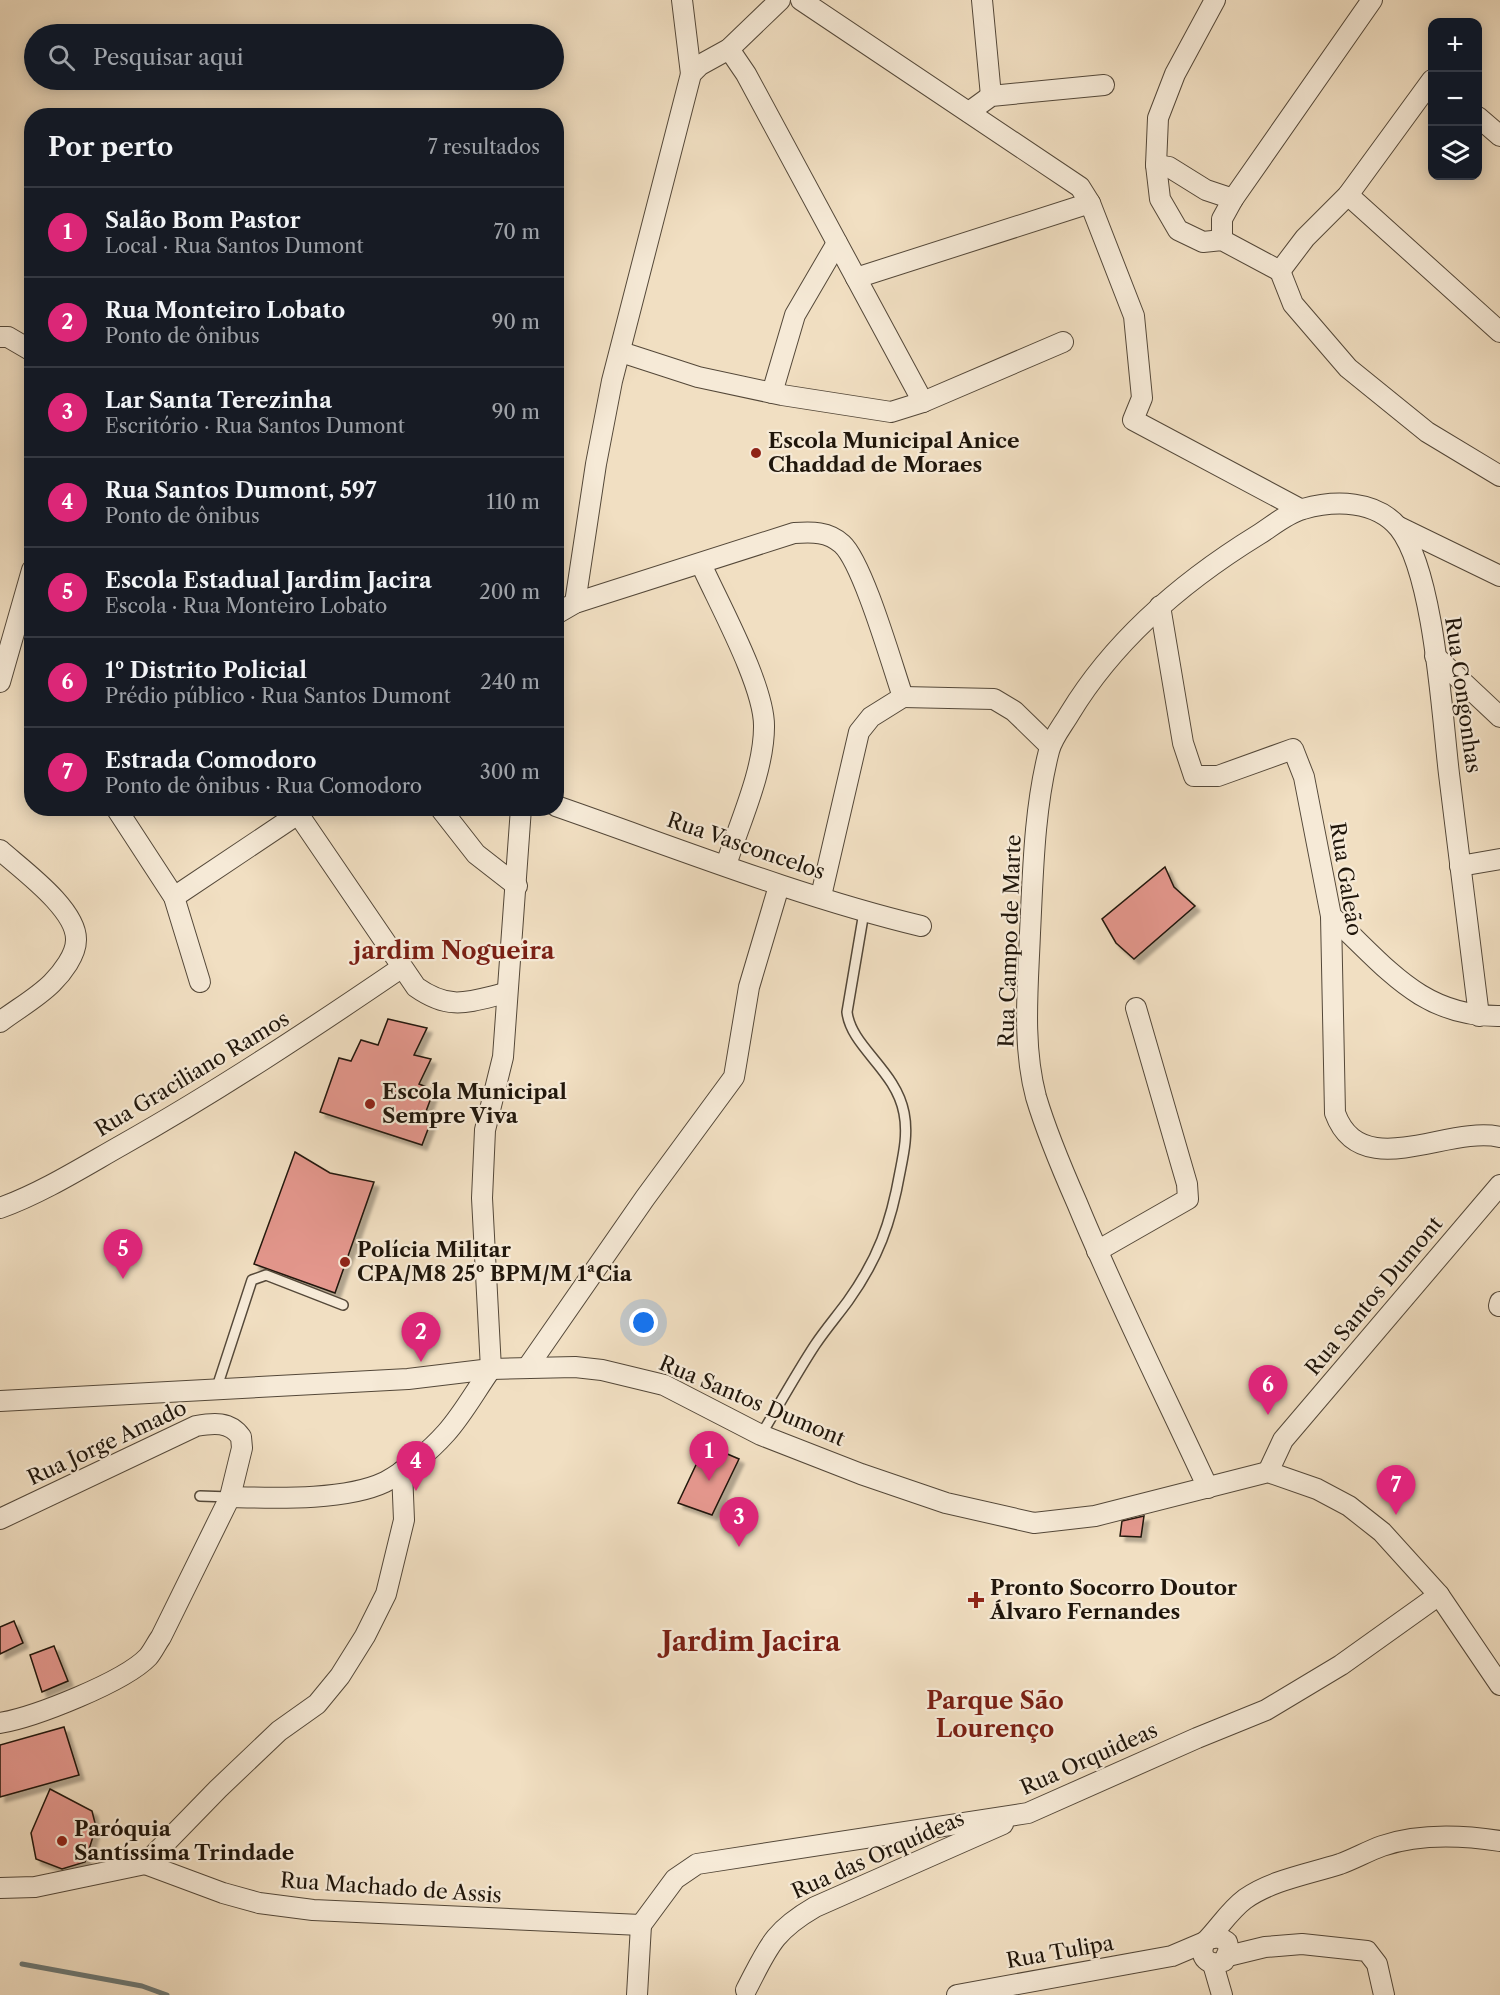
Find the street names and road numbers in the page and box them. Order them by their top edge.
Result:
street label: Rua Congonhas [1440,615,1487,775]
street label: Rua Vasconcelos [664,807,828,884]
street label: Rua Galeão [1325,820,1368,937]
street label: Rua Campo de Marte [993,834,1026,1048]
street label: Rua Graciliano Ramos [90,1006,293,1142]
street label: Rua Santos Dumont [1300,1211,1448,1380]
street label: Rua Santos Dumont [656,1350,849,1451]
street label: Rua Jorge Amado [23,1395,190,1490]
street label: Rua Orquideas [1016,1717,1161,1800]
street label: Rua das Orquídeas [788,1805,968,1904]
street label: Rua Machado de Assis [279,1867,503,1908]
street label: Rua Tulipa [1004,1930,1117,1973]

